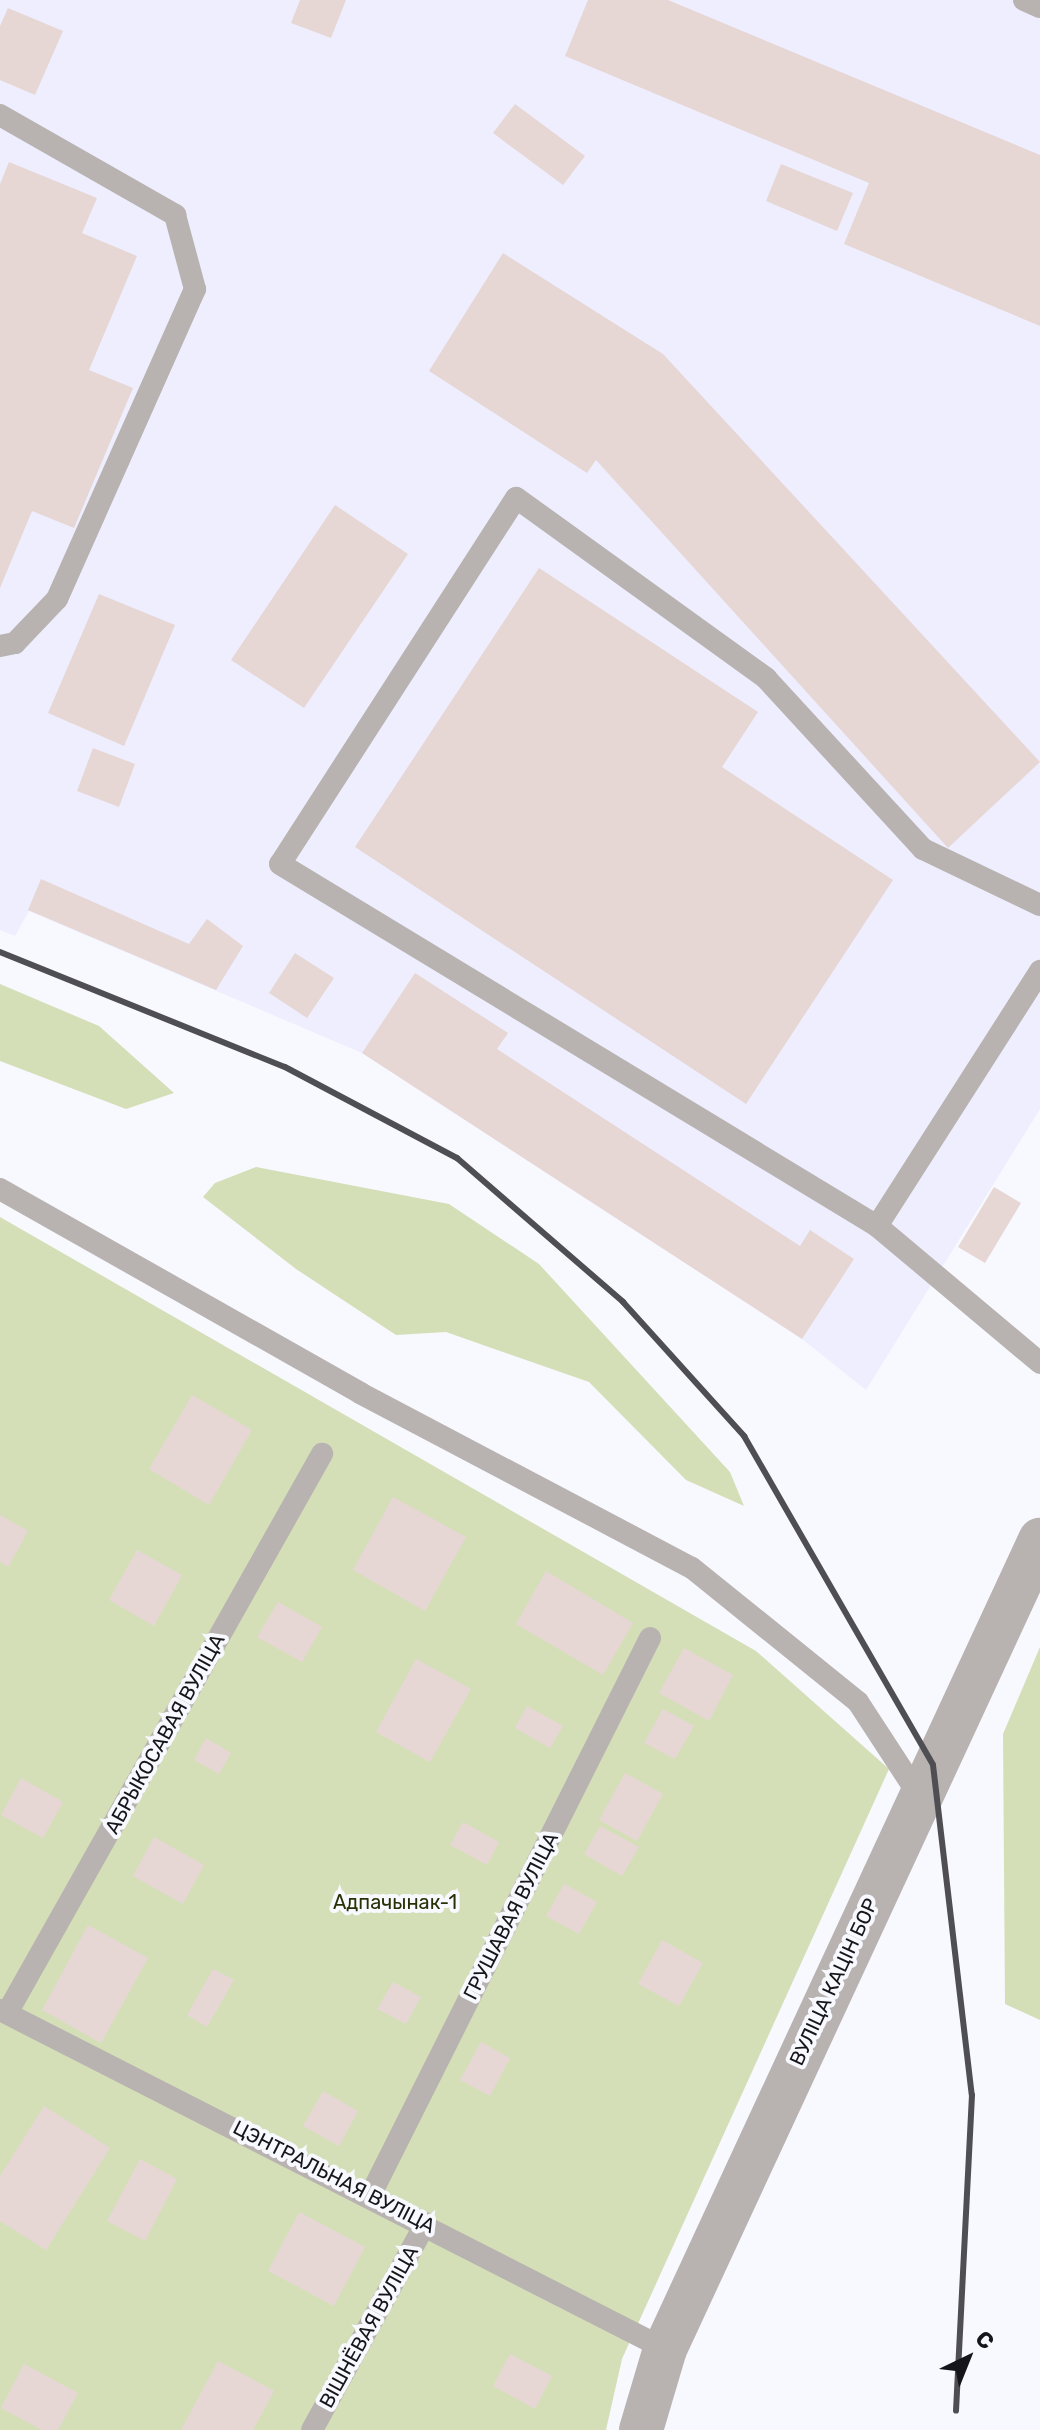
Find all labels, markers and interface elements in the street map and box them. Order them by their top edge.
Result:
street label: АБРЫКОСАВАЯ ВУЛІЦА [100,1630,230,1838]
street label: ГРУШАВАЯ ВУЛІЦА [458,1828,564,2004]
park label: Адпачынак-1 [333,1890,457,1914]
street label: ВУЛІЦА КАЦІН БОР [785,1895,883,2069]
street label: ЦЭНТРАЛЬНАЯ ВУЛІЦА [229,2116,439,2238]
street label: ВІШНЁВАЯ ВУЛІЦА [315,2242,423,2412]
north arrow [928,2318,1008,2398]
text: С [970,2325,1000,2355]

